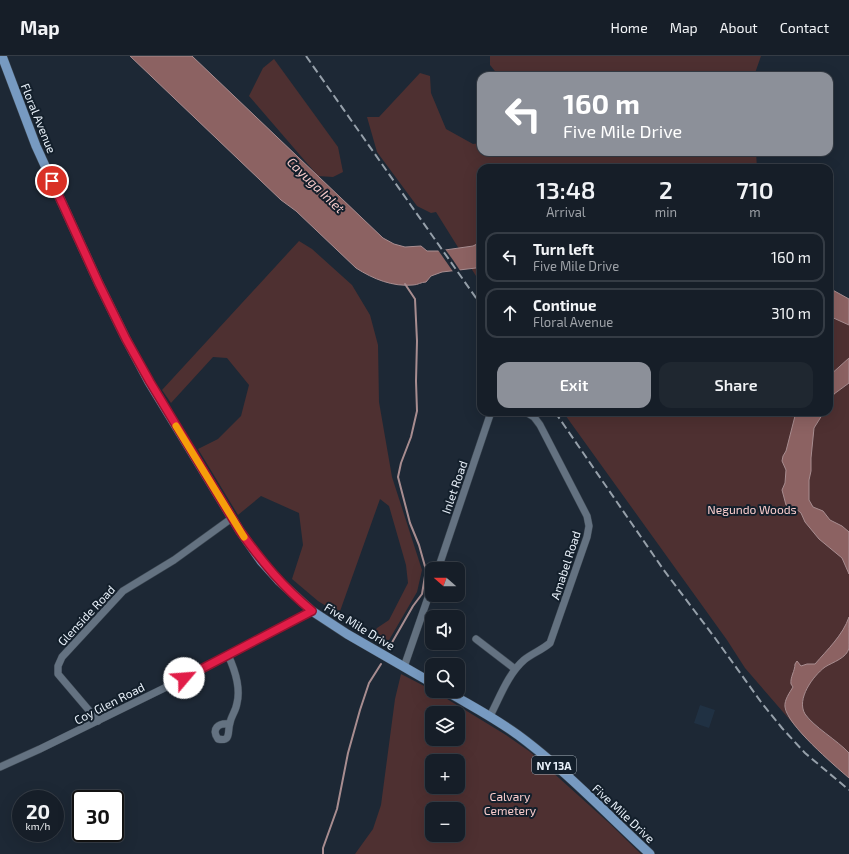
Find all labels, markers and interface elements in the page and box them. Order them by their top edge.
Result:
text: Map [20,16,60,39]
text: Home [611,19,648,36]
text: Map [670,19,698,36]
text: About [720,19,758,36]
text: Contact [780,19,829,36]
street label: Floral Avenue [19,81,59,155]
text: 160 m [563,86,640,120]
icon: left [497,88,549,140]
text: Five Mile Drive [563,120,682,142]
water label: Cayuga Inlet [284,154,348,216]
pin [35,164,69,198]
icon: arrive [41,170,63,192]
text: 13:48 [536,175,596,204]
text: 2 [659,175,673,204]
text: 710 [736,175,774,204]
text: Arrival [546,204,586,220]
text: min [655,204,677,220]
text: m [749,204,761,220]
text: Turn left [533,240,594,258]
icon: left [499,246,521,268]
text: 160 m [771,248,811,266]
text: Five Mile Drive [533,258,619,274]
text: Continue [533,296,596,314]
icon: ahead [499,302,521,324]
text: 310 m [771,304,811,322]
text: Floral Avenue [533,314,613,330]
button: Exit [497,362,651,408]
button: Share [659,362,813,408]
street label: Inlet Road [438,459,470,515]
park label: Negundo Woods [707,502,797,516]
street label: Amabel Road [547,529,583,601]
north arrow [425,562,465,602]
map controls [425,562,465,842]
street label: Glenside Road [55,582,117,648]
street label: Five Mile Drive [322,600,398,652]
button: sound [425,610,465,650]
position arrow [163,657,205,699]
button: search [425,658,465,698]
street label: Coy Glen Road [71,679,147,727]
button: layers [425,706,465,746]
button: + [425,754,465,794]
road number: NY 13A [532,756,576,774]
street label: Five Mile Drive [590,781,658,845]
park label: Calvary Cemetery [484,789,537,817]
speed limit sign: 30 [72,790,124,842]
text: 20 [26,799,50,823]
button: − [425,802,465,842]
text: km/h [26,820,50,832]

